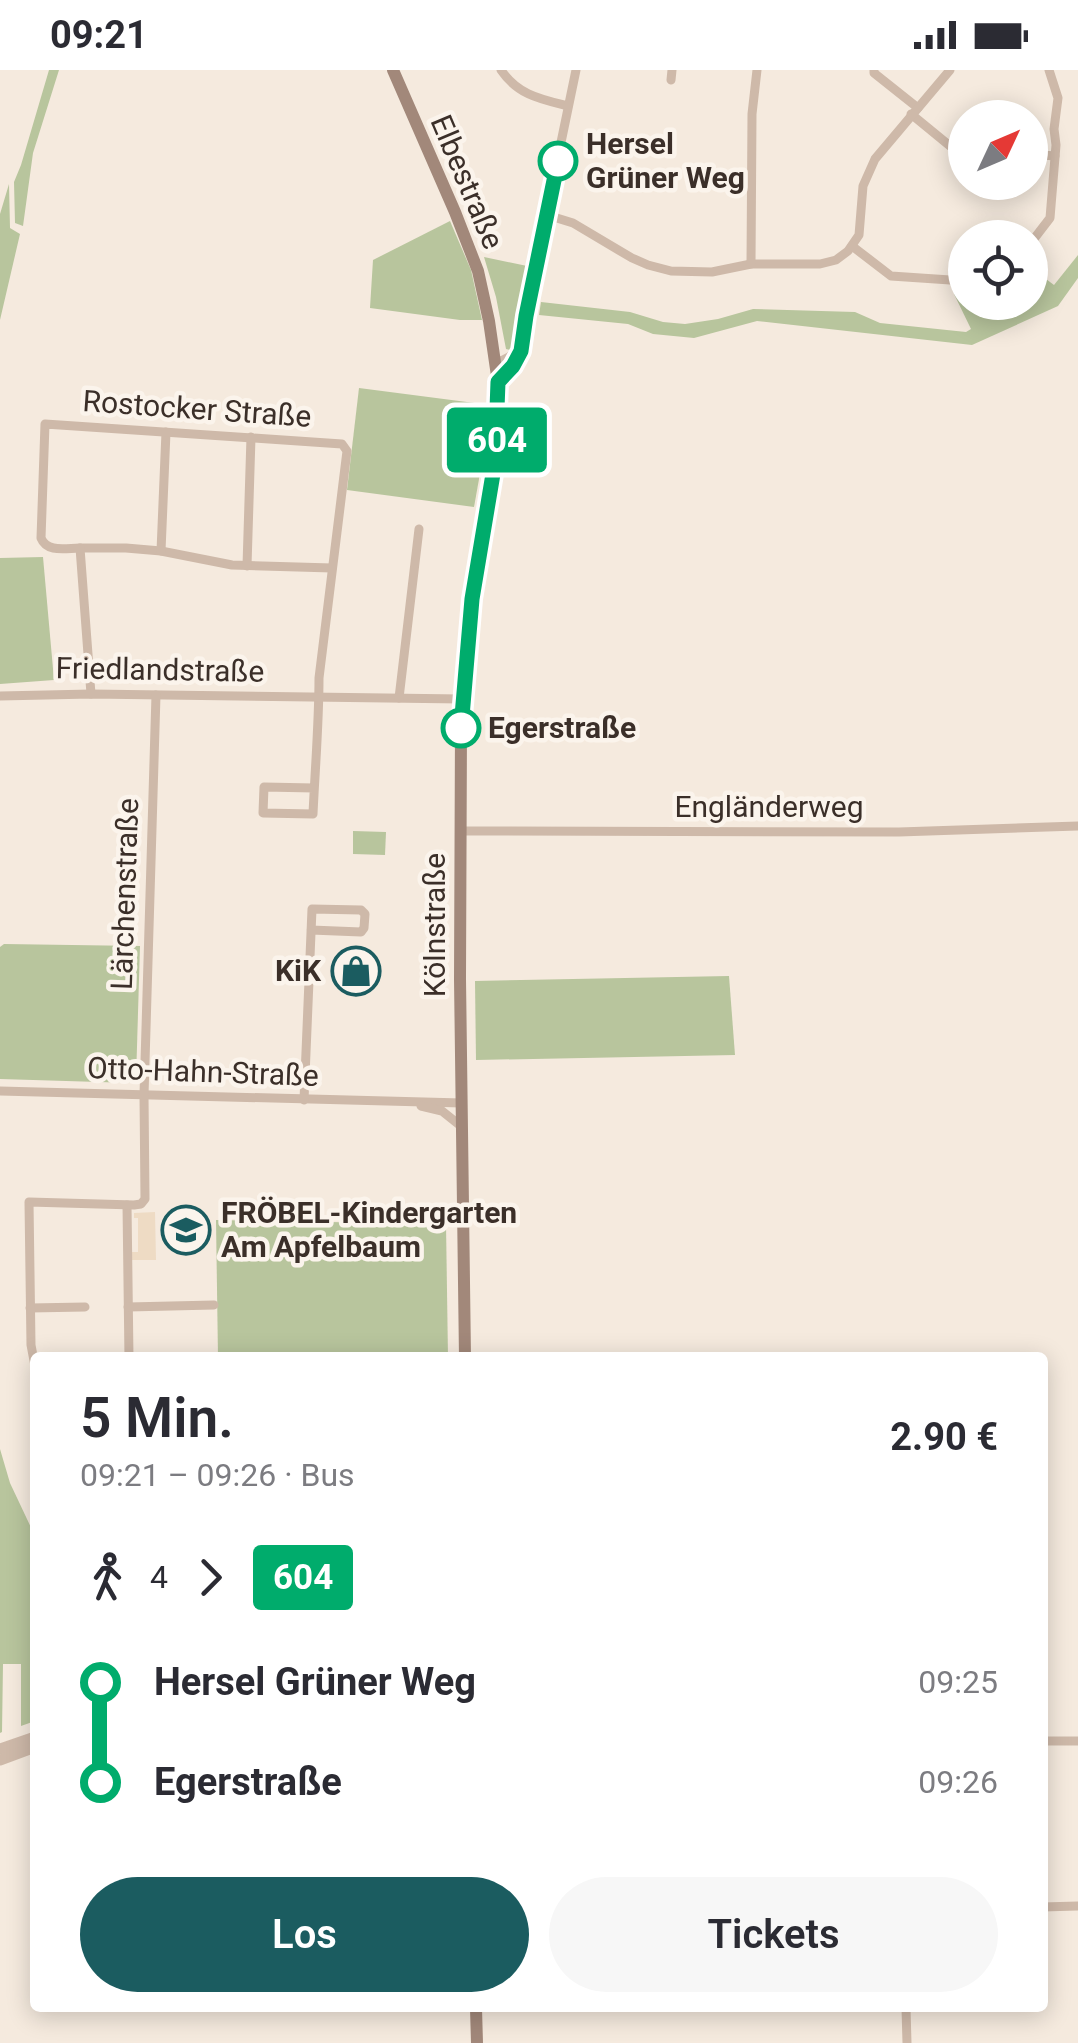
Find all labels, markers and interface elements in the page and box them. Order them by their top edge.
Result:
text: 09:21 [50,13,148,57]
north arrow [948,100,1048,200]
map controls [948,100,1048,320]
street label: Elbestraße [424,110,511,254]
place label: Hersel Grüner Weg [586,126,745,195]
marker: Hersel Grüner Weg [539,142,577,180]
button: locate [948,220,1048,320]
street label: Rostocker Straße [82,383,313,434]
line badge: 604 [440,408,554,472]
text: 604 [467,420,527,461]
street label: Friedlandstraße [55,650,265,689]
marker: Egerstraße [442,709,480,747]
place label: Egerstraße [488,710,636,745]
street label: Engländerweg [674,789,864,824]
street label: Lärchenstraße [104,797,145,991]
street label: Kölnstraße [417,853,452,997]
shop icon: KiK [330,945,382,997]
place label: KiK [275,953,322,988]
street label: Otto-Hahn-Straße [87,1050,319,1093]
place label: FRÖBEL-Kindergarten Am Apfelbaum [221,1195,517,1264]
school or university icon: FRÖBEL-Kindergarten Am Apfelbaum [160,1204,212,1256]
text: 5 Min. [80,1386,234,1450]
text: 2.90 € [890,1415,998,1459]
text: 09:21 – 09:26 · Bus [80,1456,355,1494]
icon: walk [80,1550,135,1605]
icon: forward [183,1550,238,1605]
text: 604 [273,1557,333,1598]
text: 4 [150,1558,168,1596]
text: Hersel Grüner Weg [154,1660,476,1704]
text: 09:25 [918,1663,998,1701]
text: Egerstraße [154,1760,342,1804]
text: 09:26 [918,1763,998,1801]
button: Los [80,1877,529,1992]
button: Tickets [549,1877,998,1992]

